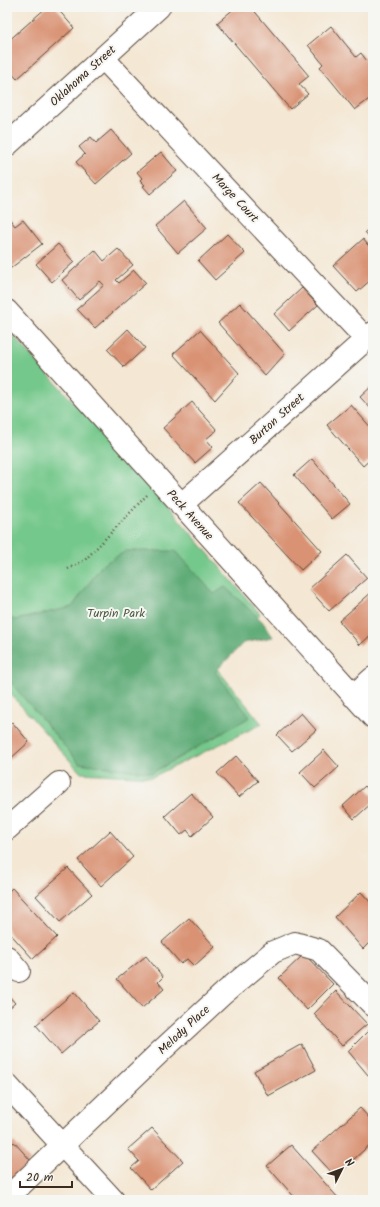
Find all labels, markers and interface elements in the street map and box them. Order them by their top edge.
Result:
street label: Oklahoma Street [45,41,121,111]
street label: Marge Court [207,169,263,227]
street label: Burton Street [245,389,309,449]
street label: Peck Avenue [162,485,219,545]
park label: Turpin Park [87,604,145,623]
street label: Melody Place [154,1000,215,1059]
north arrow [322,1149,362,1189]
text: N [340,1154,358,1172]
scale bar [20,1163,72,1189]
text: 20 m [26,1168,54,1187]

